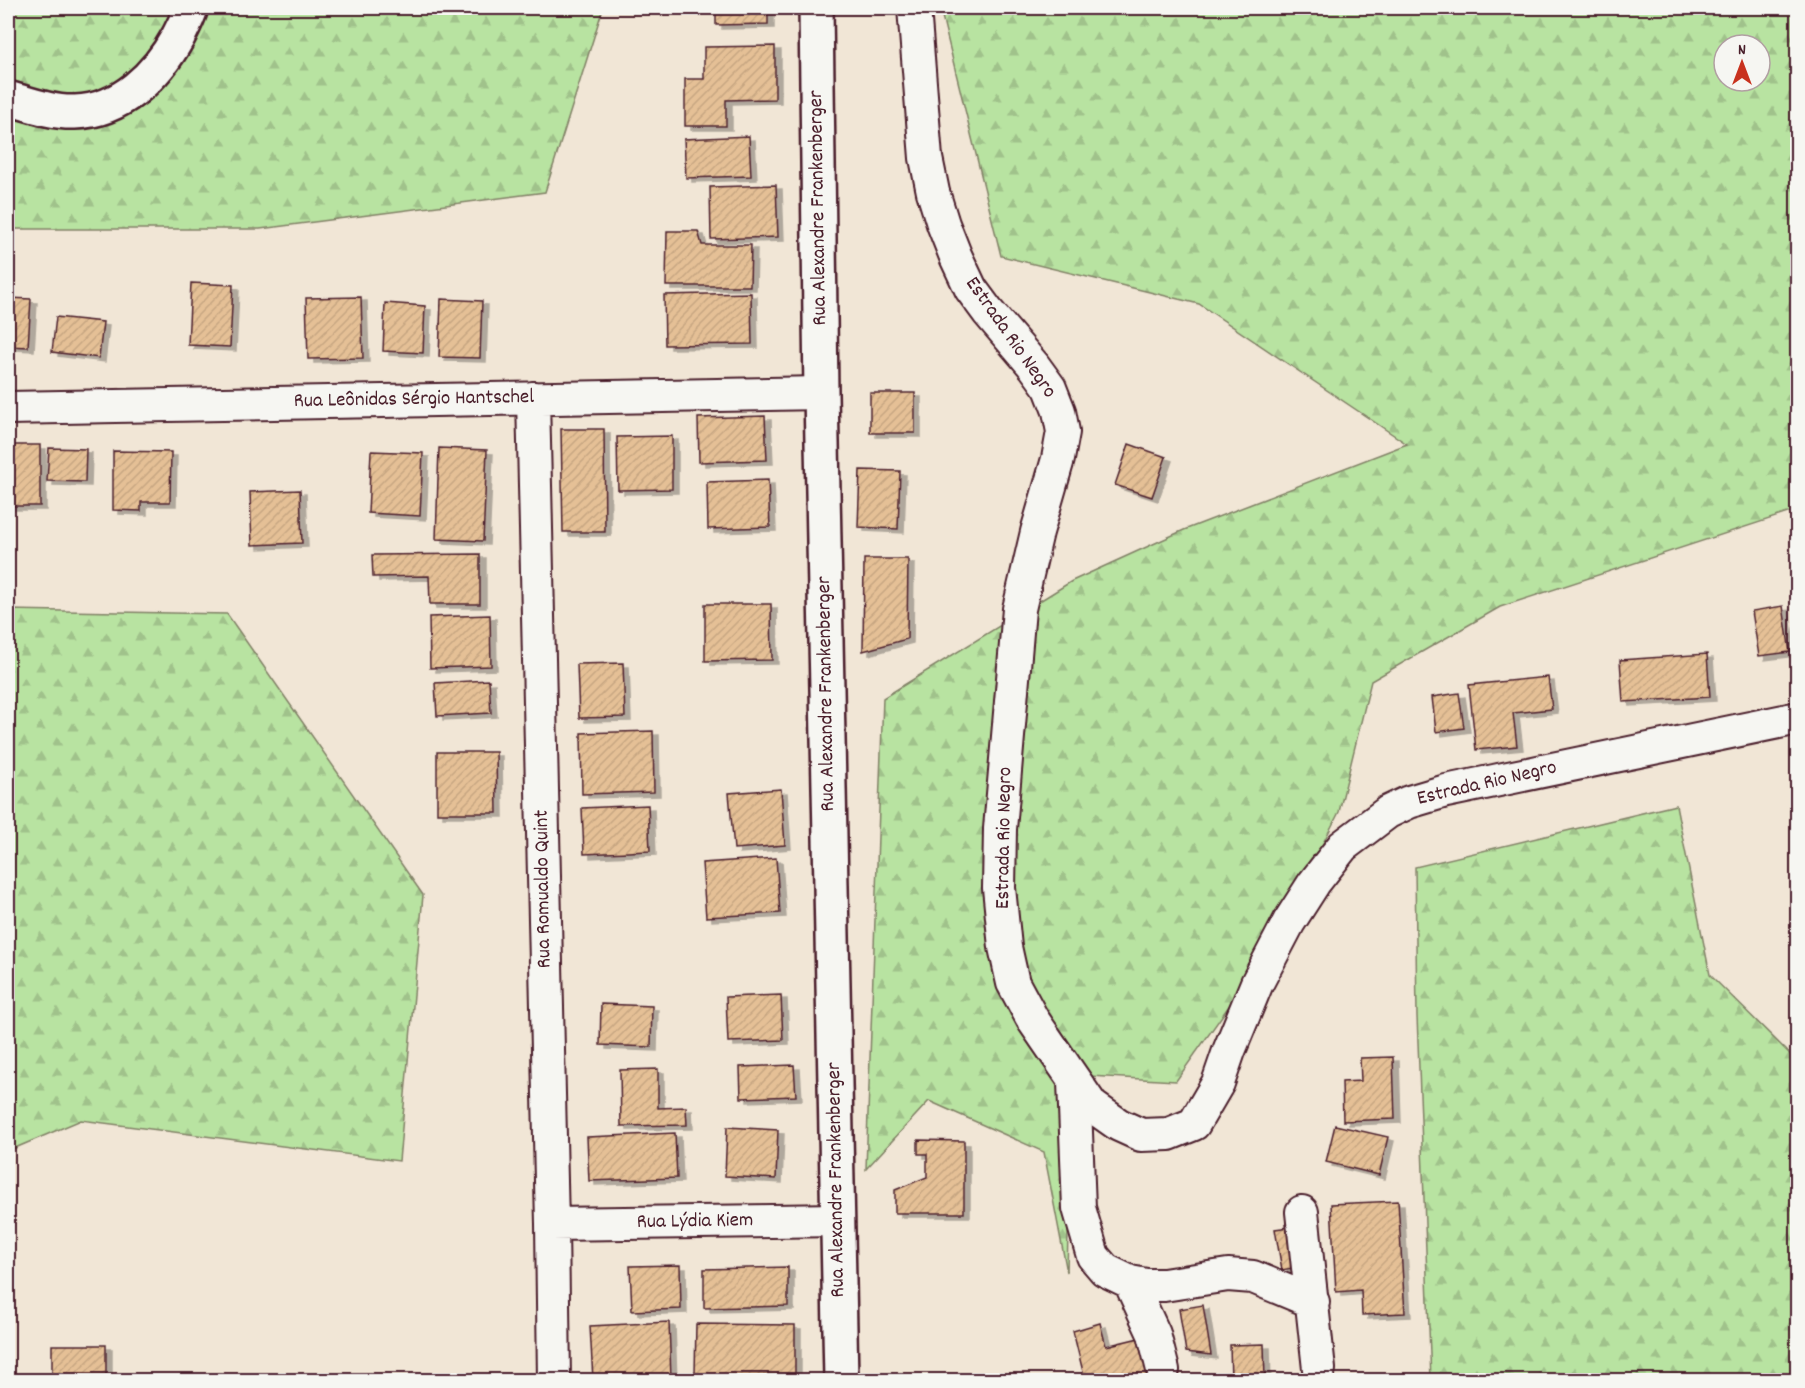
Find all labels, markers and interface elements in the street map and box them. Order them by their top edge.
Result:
north arrow [1712,33,1772,93]
text: N [1738,39,1746,62]
street label: Rua Alexandre Frankenberger [802,90,836,326]
street label: Estrada Rio Negro [957,271,1063,405]
street label: Rua Leônidas Sérgio Hantschel [294,383,534,417]
street label: Rua Alexandre Frankenberger [810,576,844,812]
street label: Estrada Rio Negro [1414,753,1560,815]
street label: Estrada Rio Negro [989,767,1021,909]
street label: Rua Romualdo Quint [528,809,560,968]
street label: Rua Alexandre Frankenberger [820,1062,854,1298]
street label: Rua Lýdia Kiem [636,1206,754,1238]

